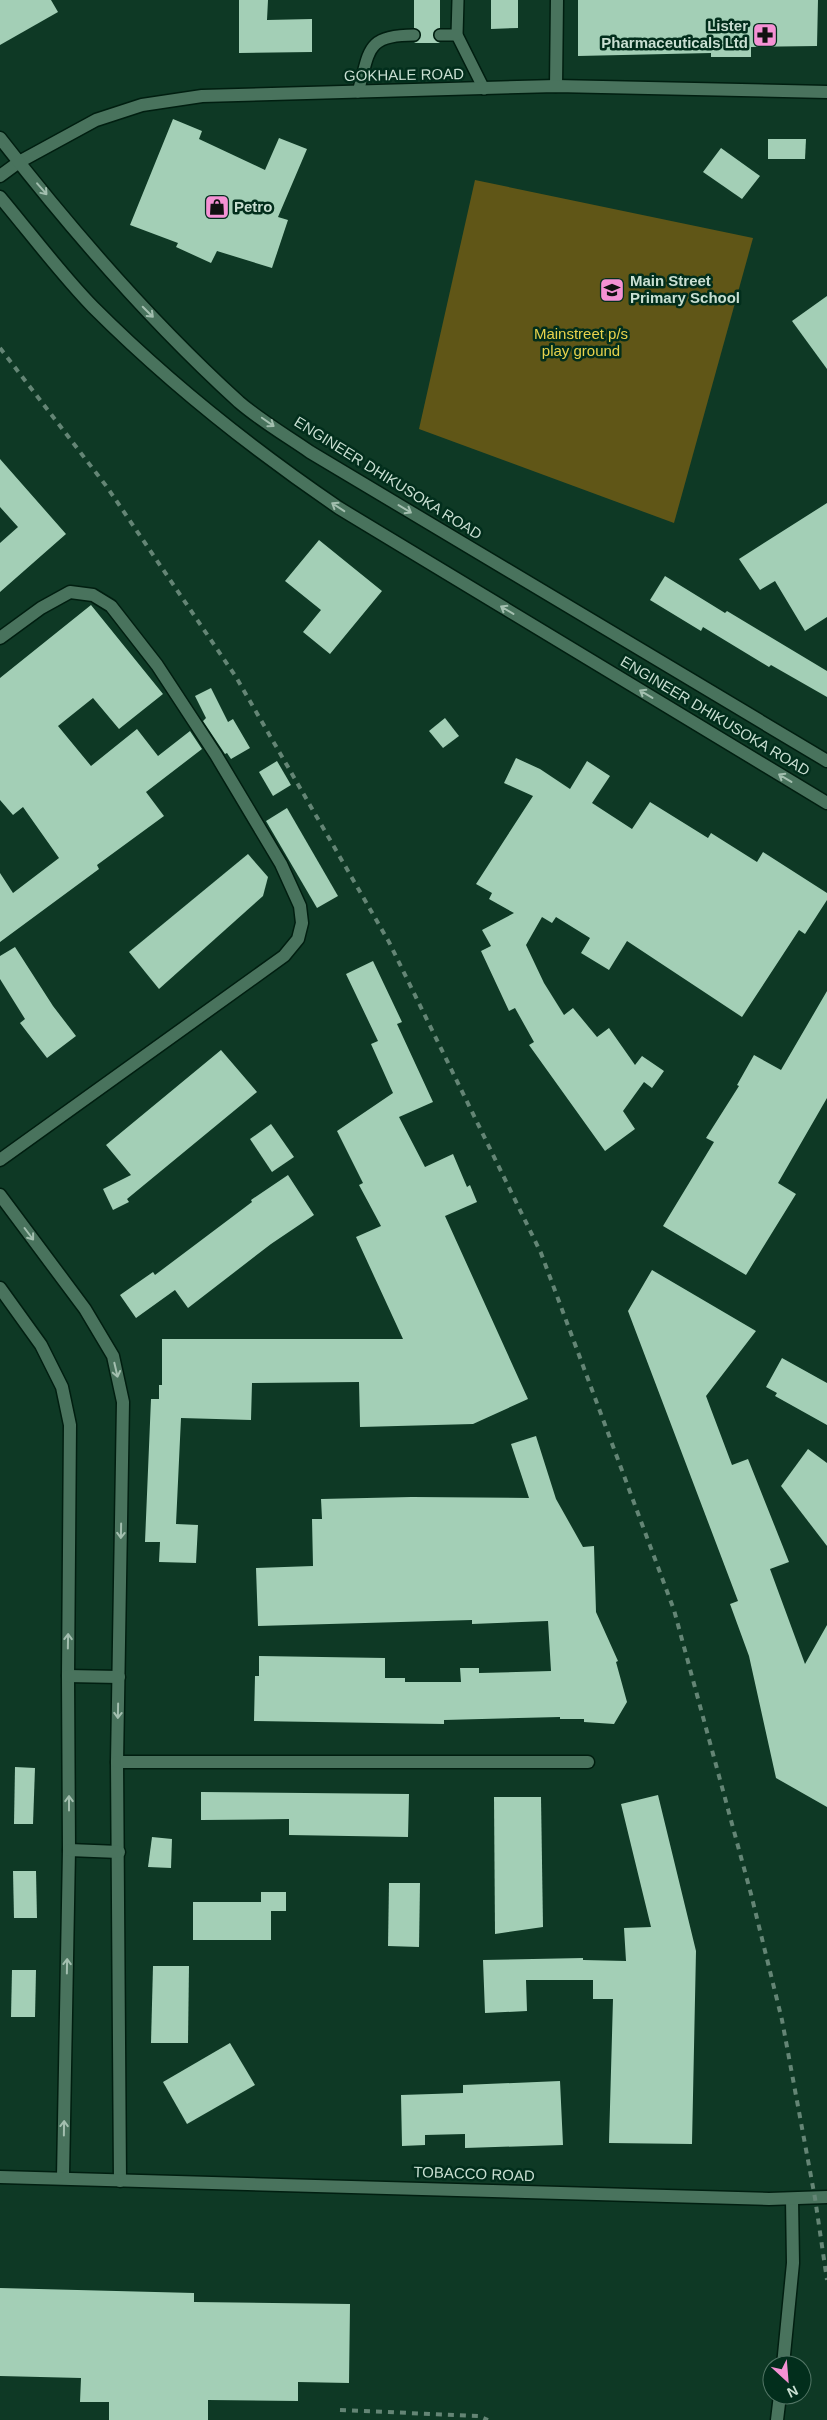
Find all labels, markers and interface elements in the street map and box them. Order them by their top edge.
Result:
place label: Lister Pharmaceuticals Ltd [601,17,748,51]
pharmacy icon: Lister Pharmaceuticals Ltd [752,22,778,48]
street label: GOKHALE ROAD [344,65,464,84]
one-way arrow [37,182,48,195]
shop icon: Petro [204,194,230,220]
place label: Petro [234,198,272,215]
place label: Main Street Primary School [630,272,740,306]
school or university icon: Main Street Primary School [599,277,625,303]
one-way arrow [142,306,154,319]
park label: Mainstreet p/s play ground [534,325,628,359]
street label: ENGINEER DHIKUSOKA ROAD [292,413,485,543]
one-way arrow [260,417,274,427]
one-way arrow [332,502,346,512]
one-way arrow [397,504,411,514]
one-way arrow [501,604,515,614]
street label: ENGINEER DHIKUSOKA ROAD [618,652,813,779]
one-way arrow [640,688,654,698]
one-way arrow [779,772,793,782]
one-way arrow [24,1227,34,1241]
one-way arrow [112,1361,121,1377]
one-way arrow [116,1523,126,1539]
one-way arrow [63,1633,73,1650]
one-way arrow [113,1703,123,1719]
one-way arrow [64,1796,74,1812]
one-way arrow [62,1958,72,1974]
one-way arrow [59,2121,69,2137]
street label: TOBACCO ROAD [413,2163,535,2184]
north arrow [762,2355,812,2405]
text: N [785,2382,801,2401]

